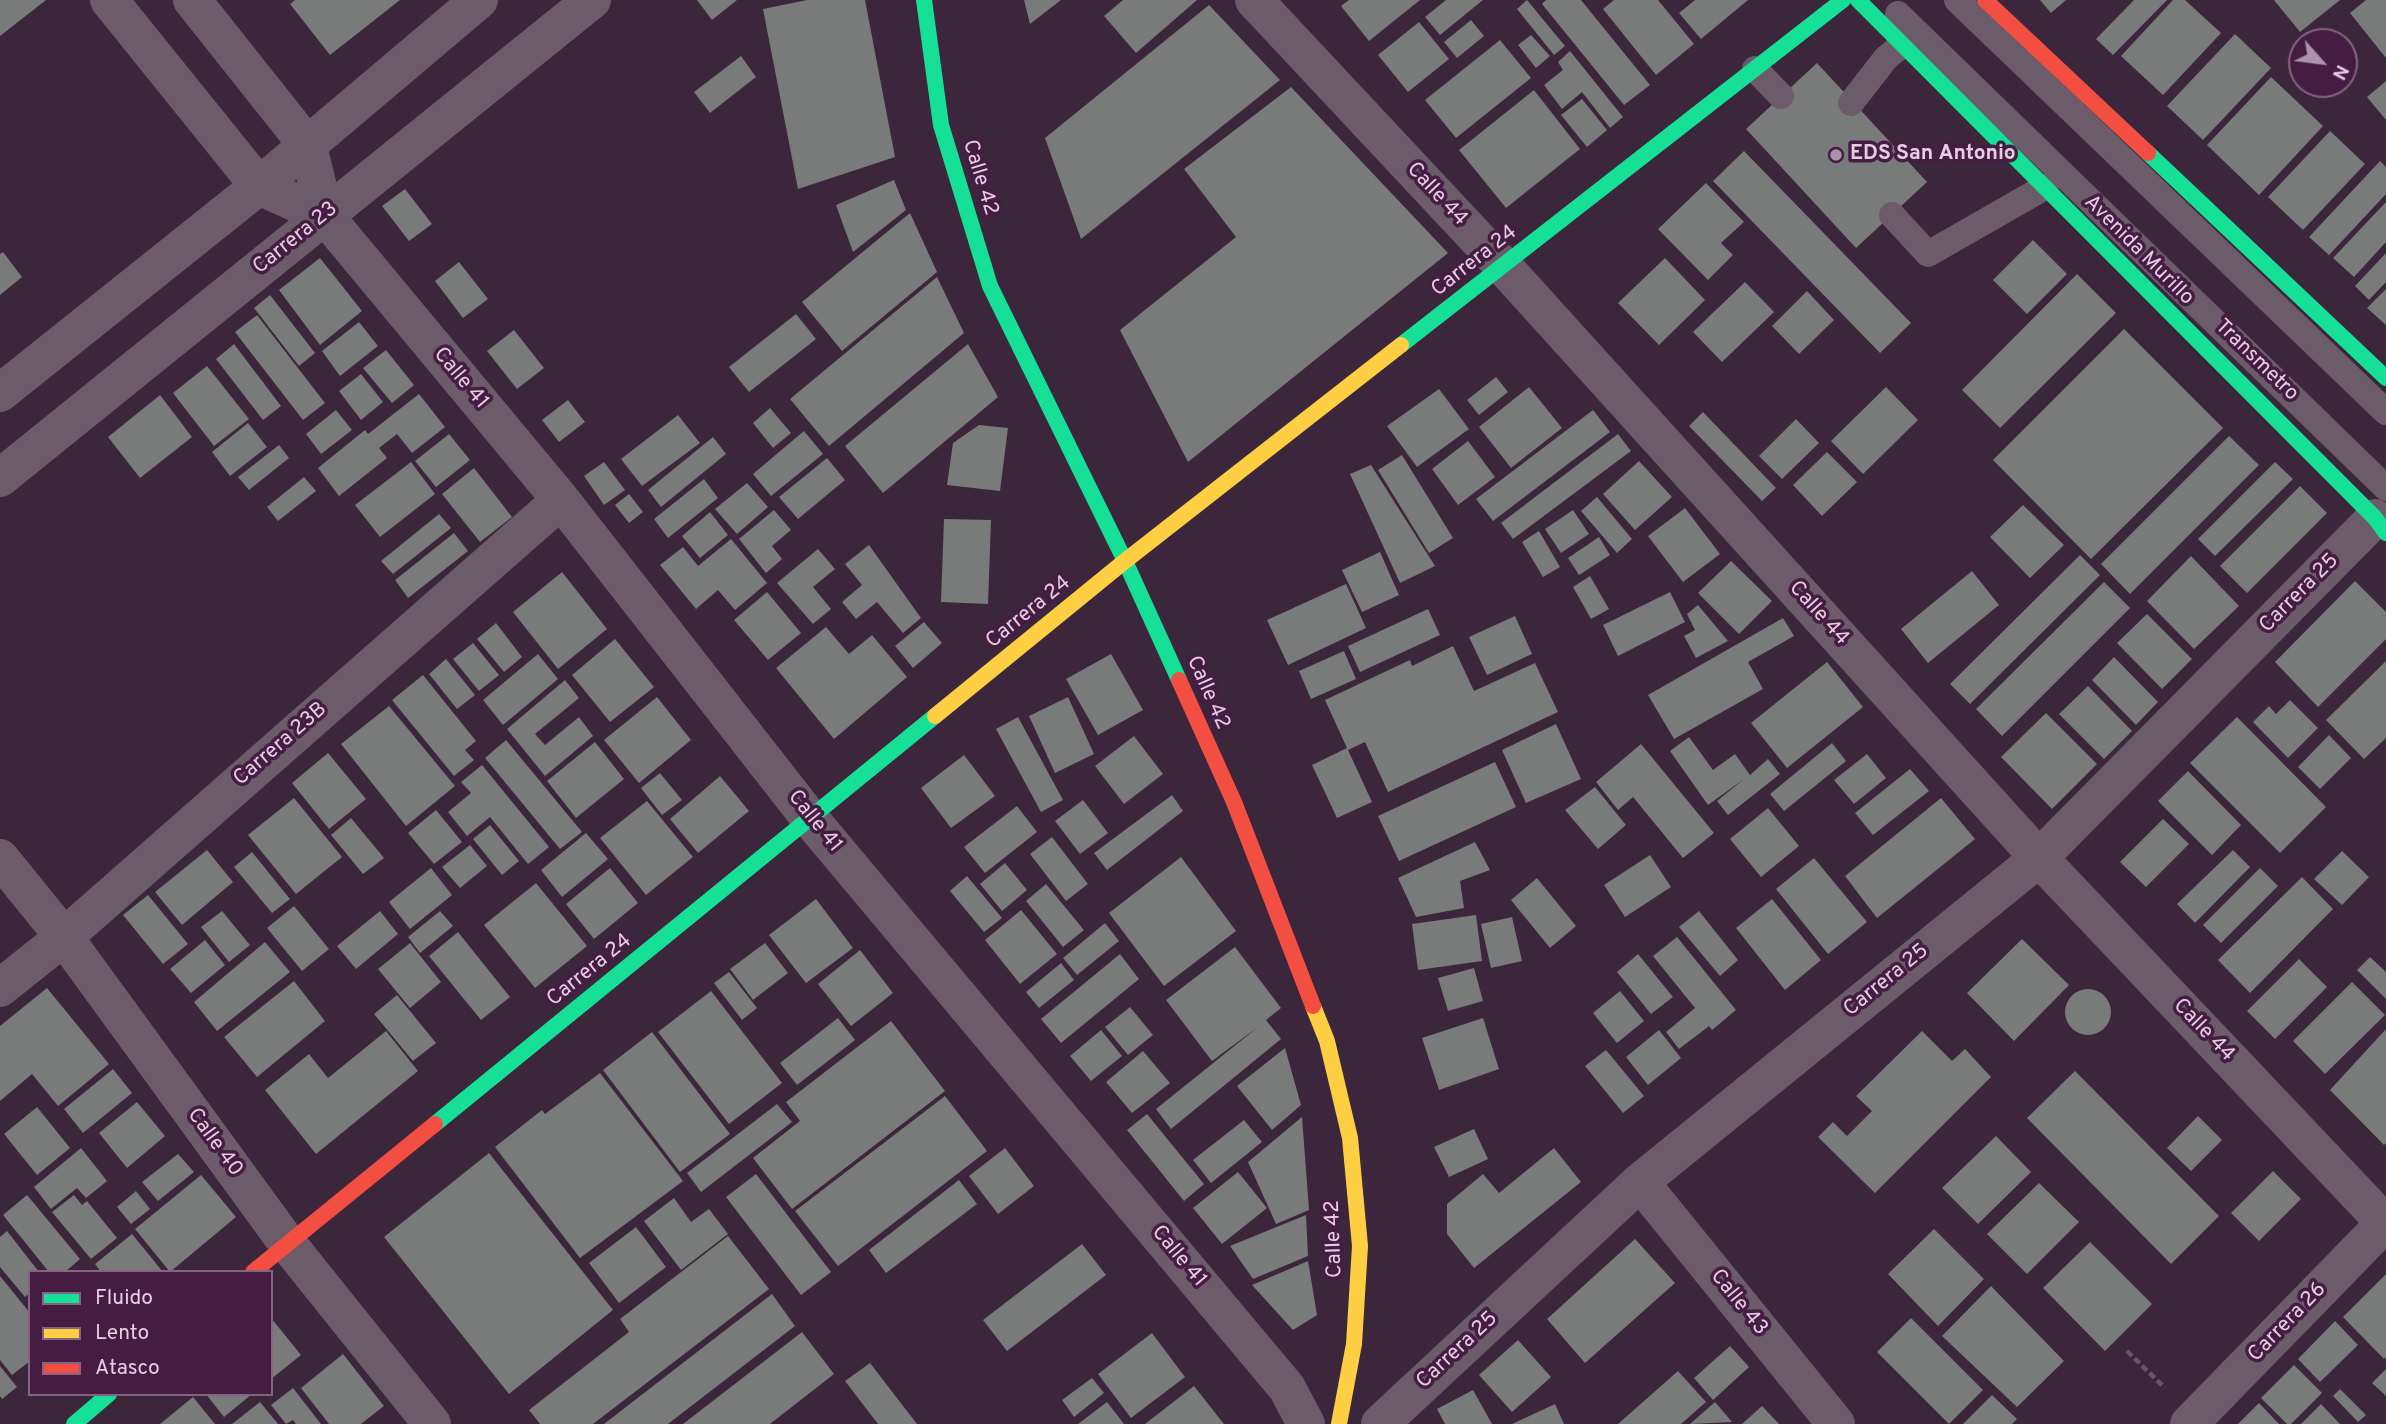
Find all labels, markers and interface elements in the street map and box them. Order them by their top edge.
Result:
north arrow [2288,28,2358,98]
text: N [2326,60,2354,84]
street label: Calle 42 [956,137,1002,219]
place label: EDS San Antonio [1850,142,2016,168]
marker: EDS San Antonio [1828,147,1844,163]
street label: Calle 44 [1400,158,1472,232]
street label: Avenida Murillo [2078,191,2198,311]
street label: Carrera 23 [249,197,343,281]
street label: Carrera 24 [1427,221,1523,303]
street label: Transmetro [2209,315,2303,407]
street label: Calle 41 [427,343,493,415]
street label: Carrera 25 [2255,549,2345,639]
street label: Carrera 24 [982,571,1076,655]
street label: Calle 44 [1783,577,1853,651]
street label: Calle 42 [1180,652,1234,734]
street label: Carrera 23B [229,698,333,792]
street label: Calle 41 [781,786,847,858]
street label: Carrera 24 [543,929,637,1013]
street label: Carrera 25 [1840,939,1934,1023]
street label: Calle 44 [2167,994,2239,1068]
street label: Calle 40 [181,1104,247,1182]
street label: Calle 42 [1321,1200,1349,1278]
street label: Calle 41 [1145,1221,1211,1293]
street label: Calle 43 [1704,1265,1772,1341]
legend [28,1270,273,1396]
street label: Carrera 26 [2244,1278,2332,1368]
text: Fluido [95,1285,153,1312]
street label: Carrera 25 [1412,1307,1504,1395]
text: Lento [95,1320,149,1347]
text: Atasco [95,1355,160,1382]

